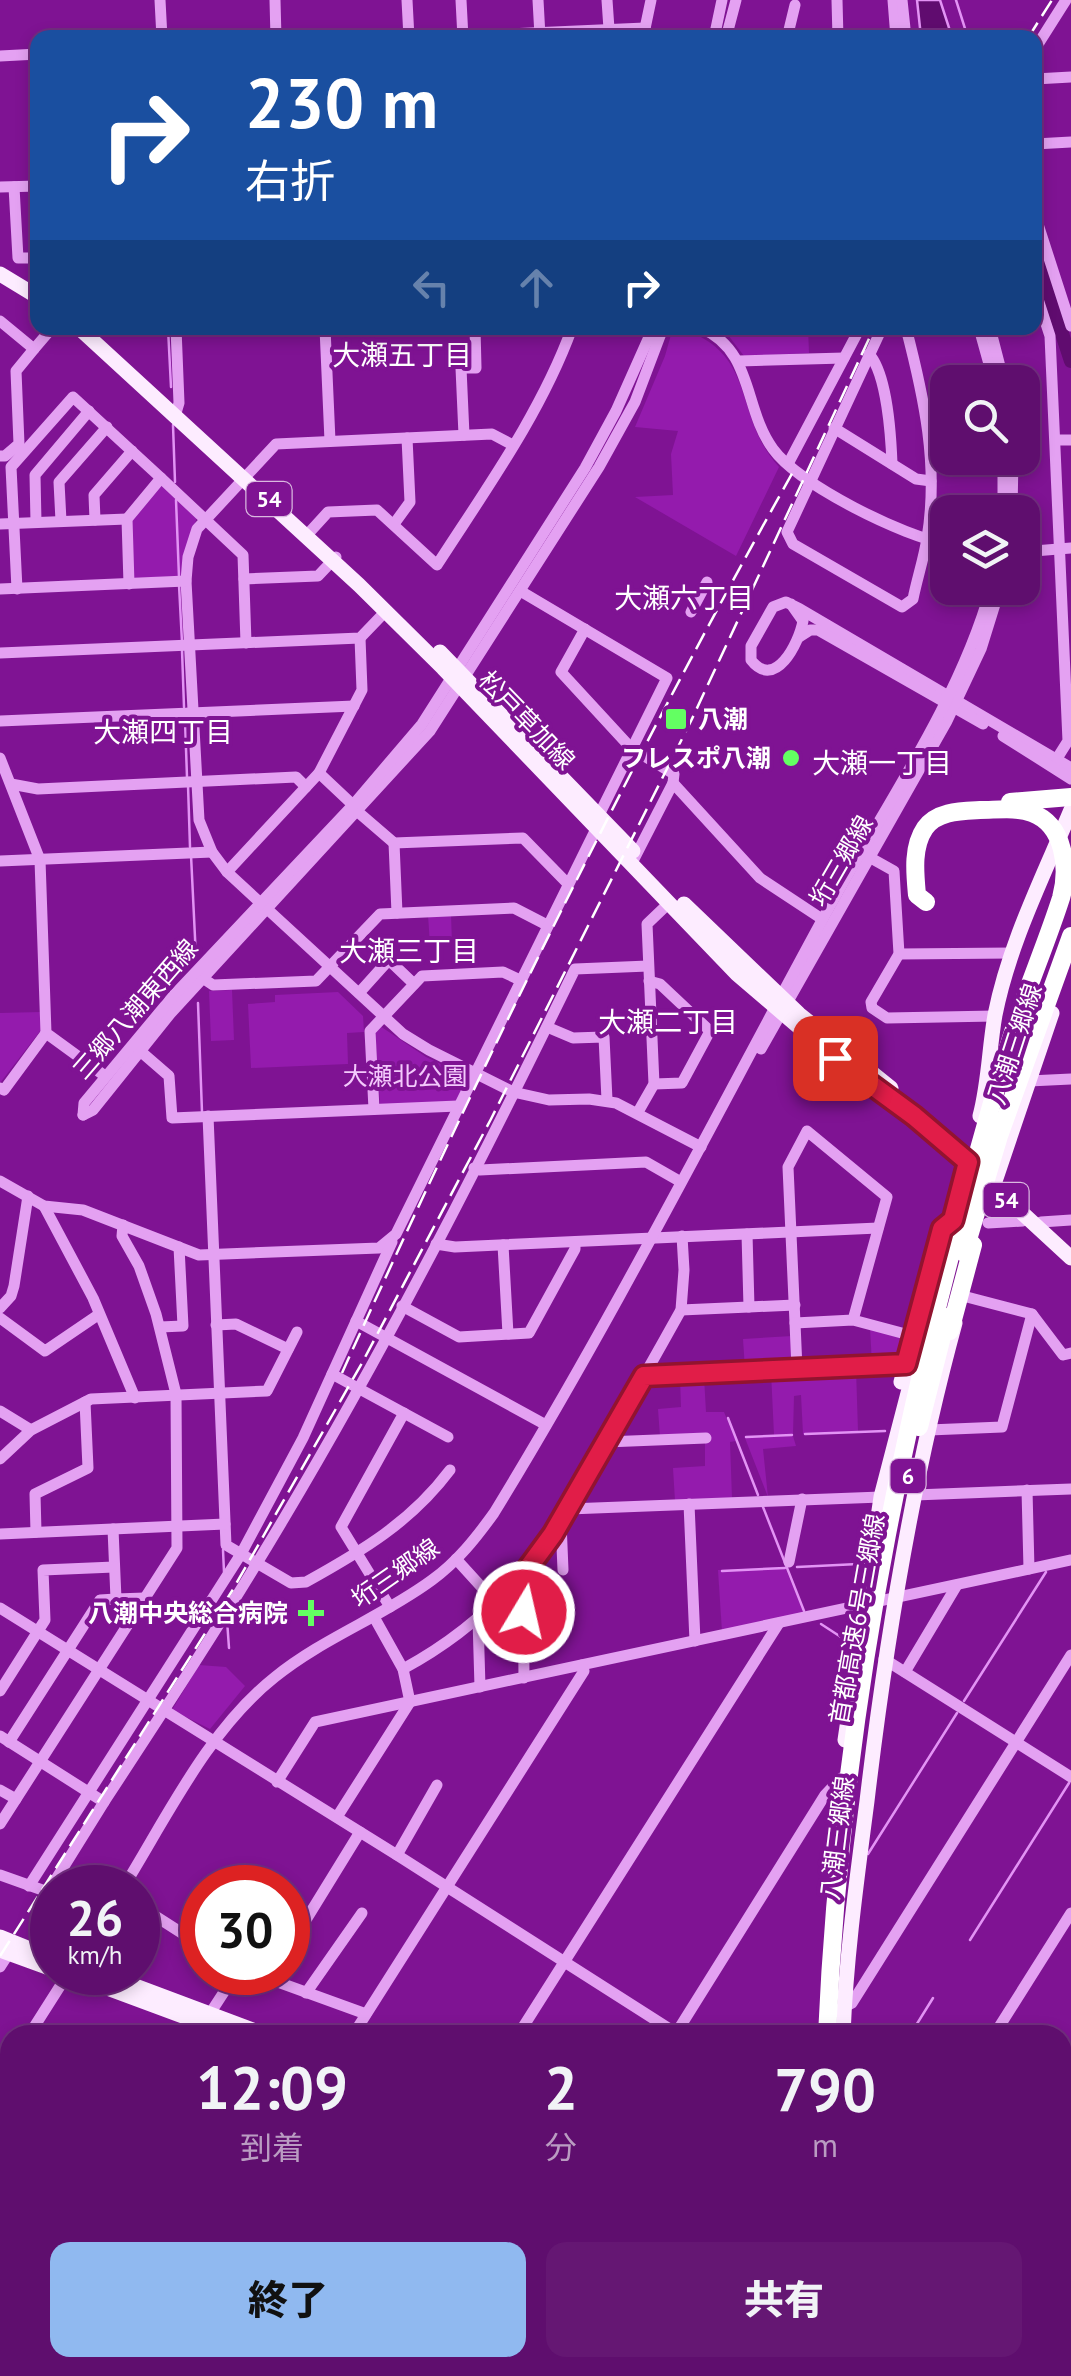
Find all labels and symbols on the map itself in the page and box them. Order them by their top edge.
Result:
district label: 大瀬五丁目 [332,336,472,373]
road number: 54 [246,482,292,516]
district label: 大瀬六丁目 [614,579,754,616]
street label: 松戸草加線 [472,664,582,776]
place label: 八潮 [698,703,748,735]
marker: 八潮 [663,706,689,732]
district label: 大瀬四丁目 [93,713,233,750]
place label: フレスポ八潮 [621,742,771,774]
district label: 大瀬一丁目 [812,744,952,781]
marker: フレスポ八潮 [780,747,802,769]
street label: 垳三郷線 [802,810,880,912]
street label: 三郷八潮東西線 [66,932,204,1086]
district label: 大瀬三丁目 [339,932,479,969]
street label: 八潮三郷線 [979,980,1049,1108]
district label: 大瀬二丁目 [598,1003,738,1040]
pin [793,1016,878,1101]
park label: 大瀬北公園 [342,1060,468,1092]
road number: 54 [984,1183,1028,1217]
road number: 6 [890,1459,926,1493]
street label: 首都高速6号三郷線 [823,1511,891,1727]
street label: 垳三郷線 [345,1531,445,1615]
position arrow [472,1560,576,1664]
place label: 八潮中央総合病院 [88,1597,288,1629]
marker: 八潮中央総合病院 [298,1600,324,1626]
street label: 八潮三郷線 [814,1774,860,1902]
speed limit sign: 30 [180,1865,310,1995]

